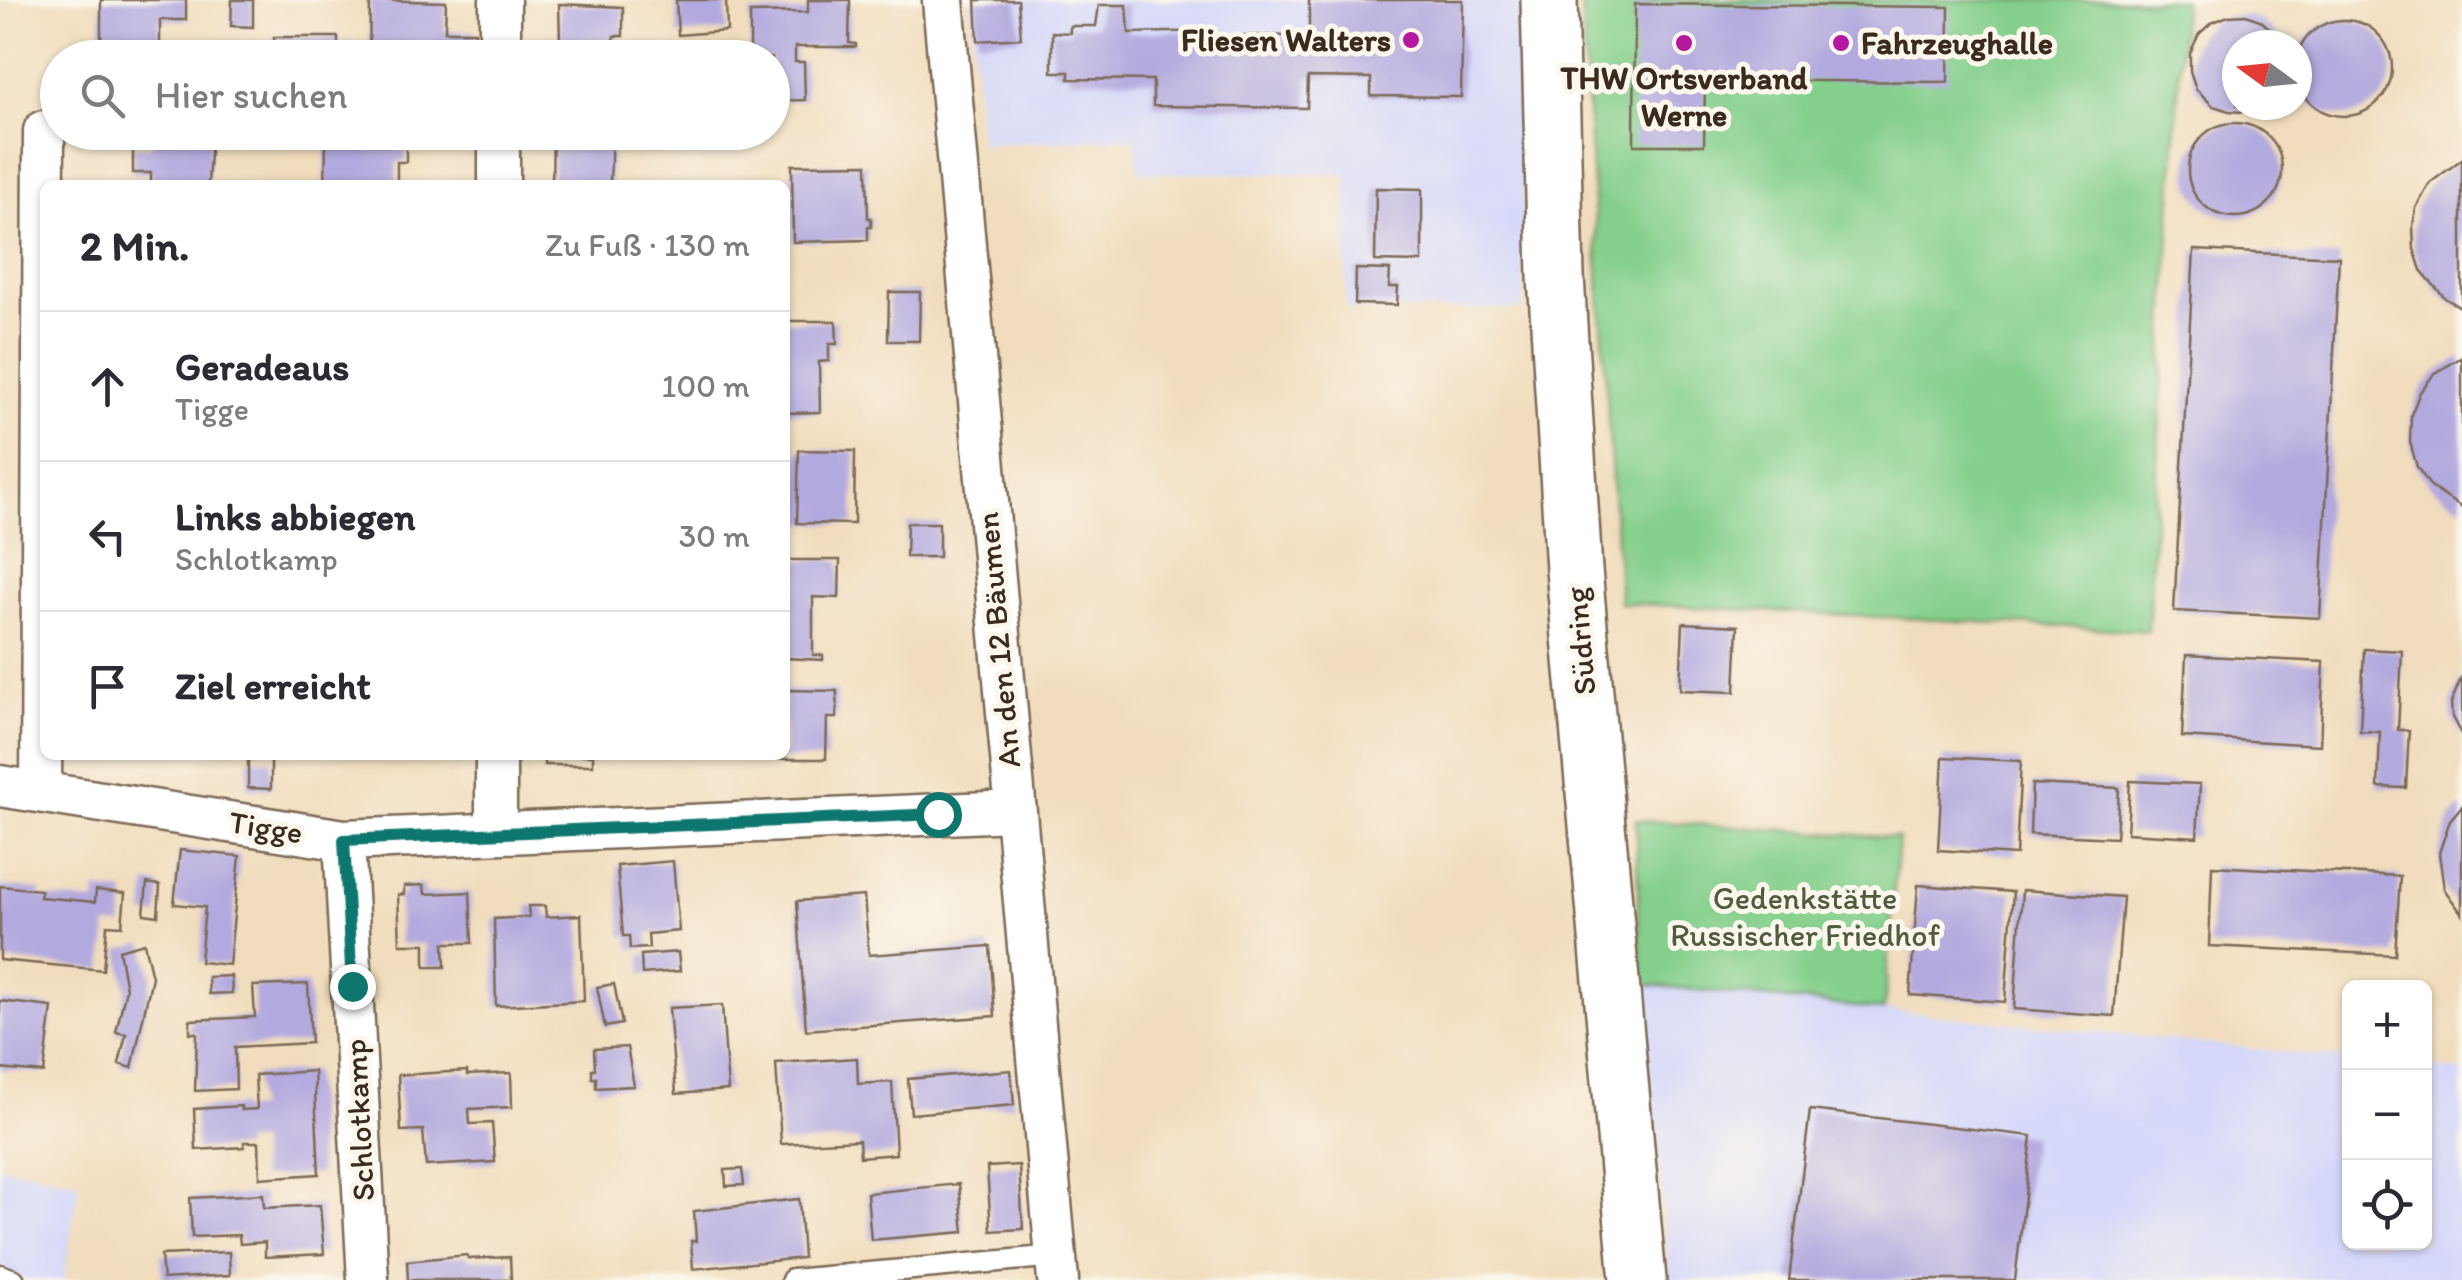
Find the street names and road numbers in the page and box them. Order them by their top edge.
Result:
street label: An den 12 Bäumen [968,511,1028,769]
street label: Südring [1556,585,1604,697]
street label: Tigge [226,802,306,852]
street label: Schlotkamp [336,1038,382,1202]

